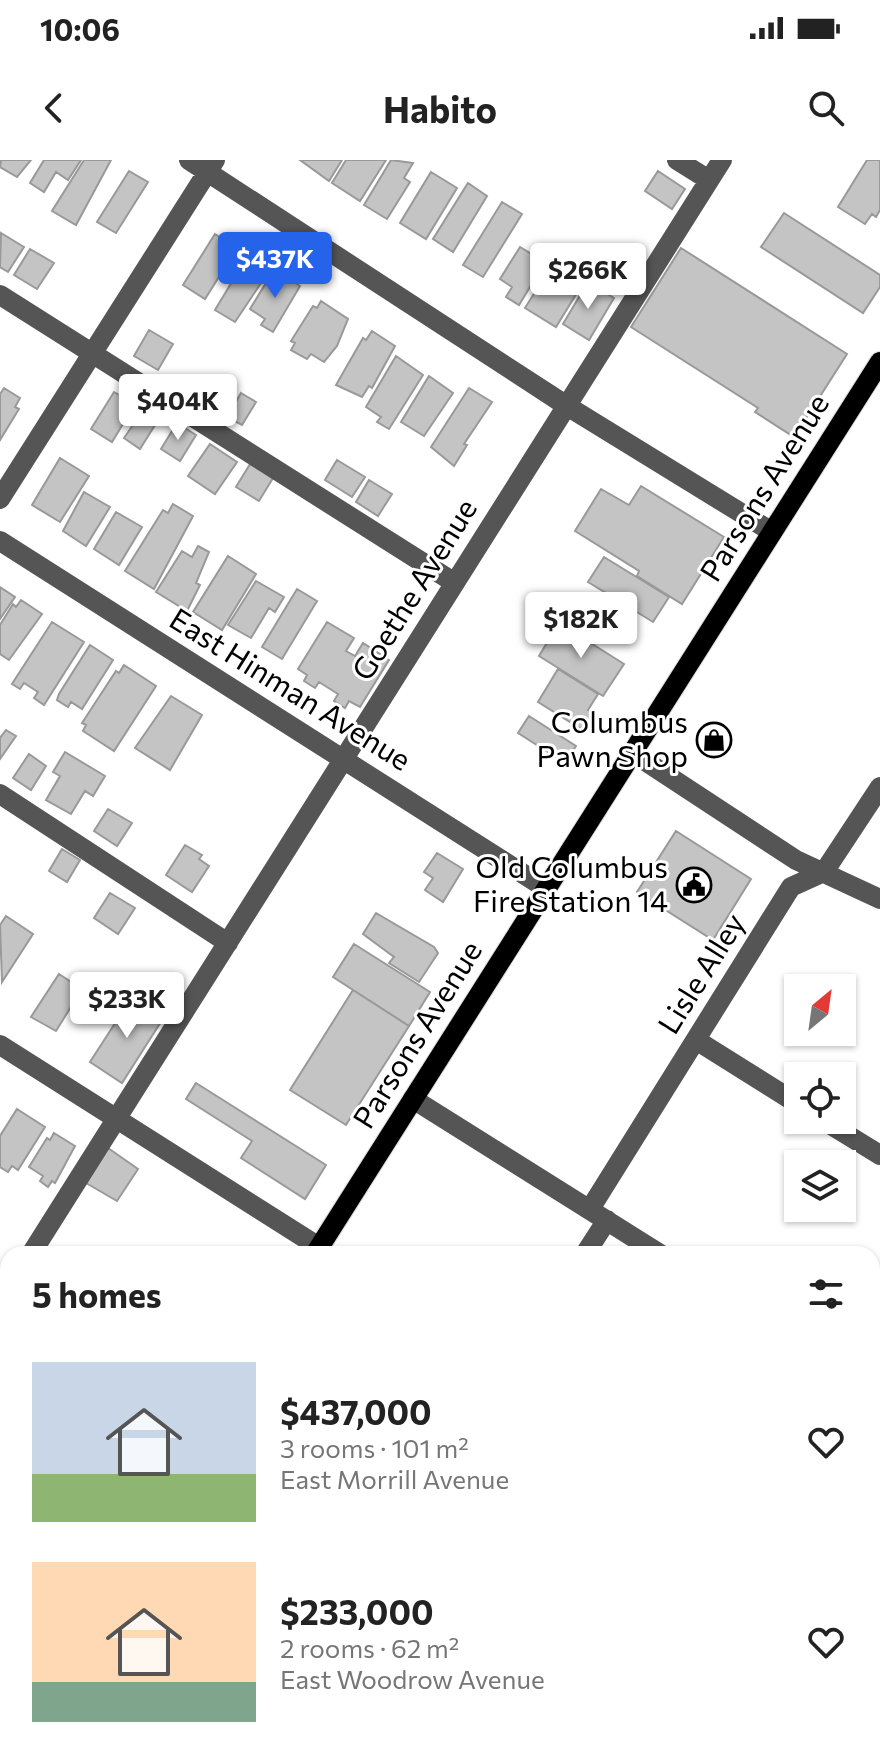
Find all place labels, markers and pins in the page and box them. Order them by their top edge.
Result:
pin: $437K [219,232,331,300]
pin: $266K [532,243,644,311]
pin: $404K [122,374,234,442]
pin: $182K [525,592,637,660]
place label: Columbus Pawn Shop [536,702,688,773]
shop icon: Columbus Pawn Shop [695,721,733,759]
place label: Old Columbus Fire Station 14 [473,847,668,918]
public building icon: Old Columbus Fire Station 14 [675,866,713,904]
pin: $233K [71,972,183,1040]

